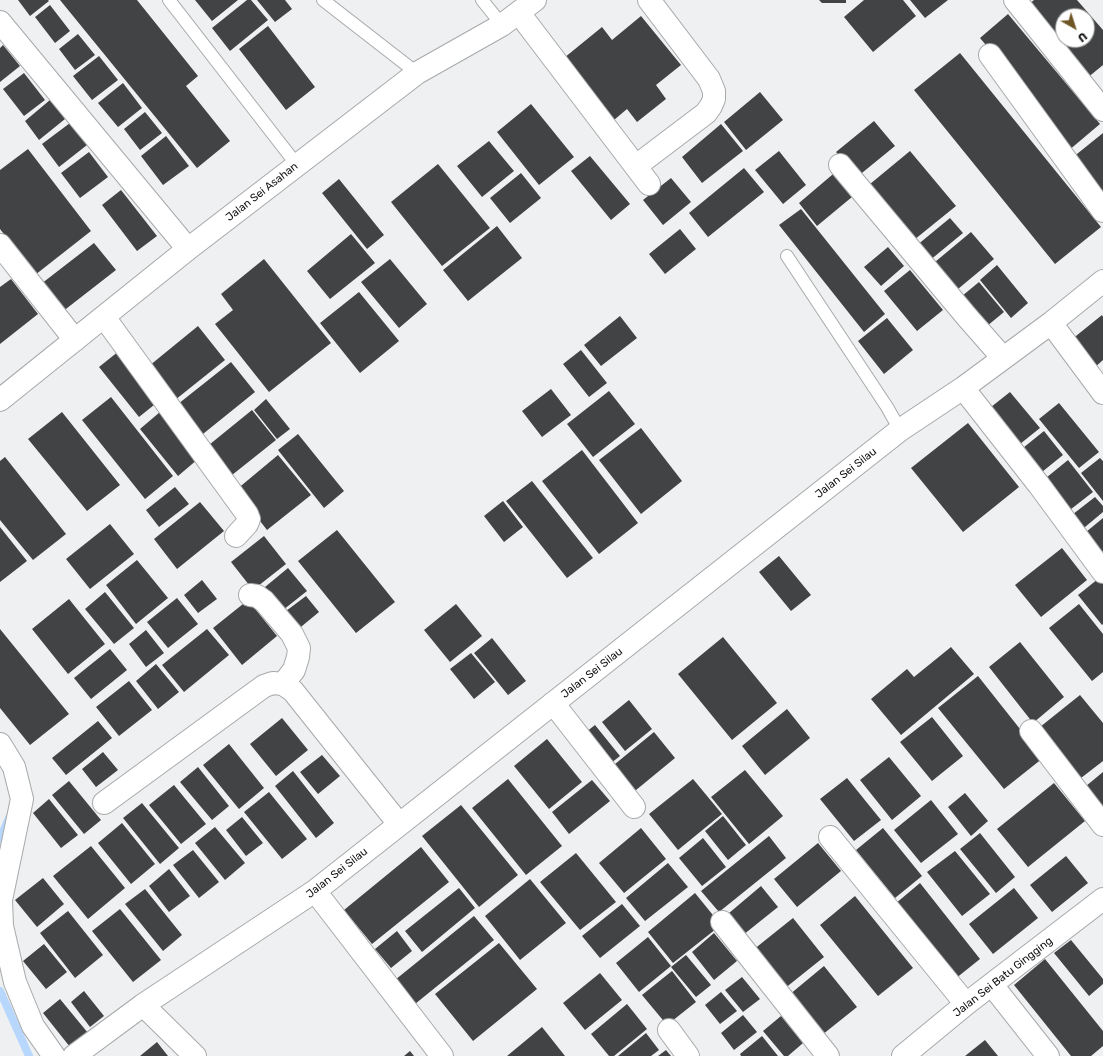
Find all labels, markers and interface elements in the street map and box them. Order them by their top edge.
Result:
north arrow [1055,8,1095,48]
text: U [1075,29,1089,44]
street label: Jalan Sei Asahan [223,160,301,224]
street label: Jalan Sei Silau [813,445,879,501]
street label: Jalan Sei Silau [559,645,625,701]
street label: Jalan Sei Silau [304,845,370,901]
street label: Jalan Sei Batu Gingging [951,934,1055,1020]

